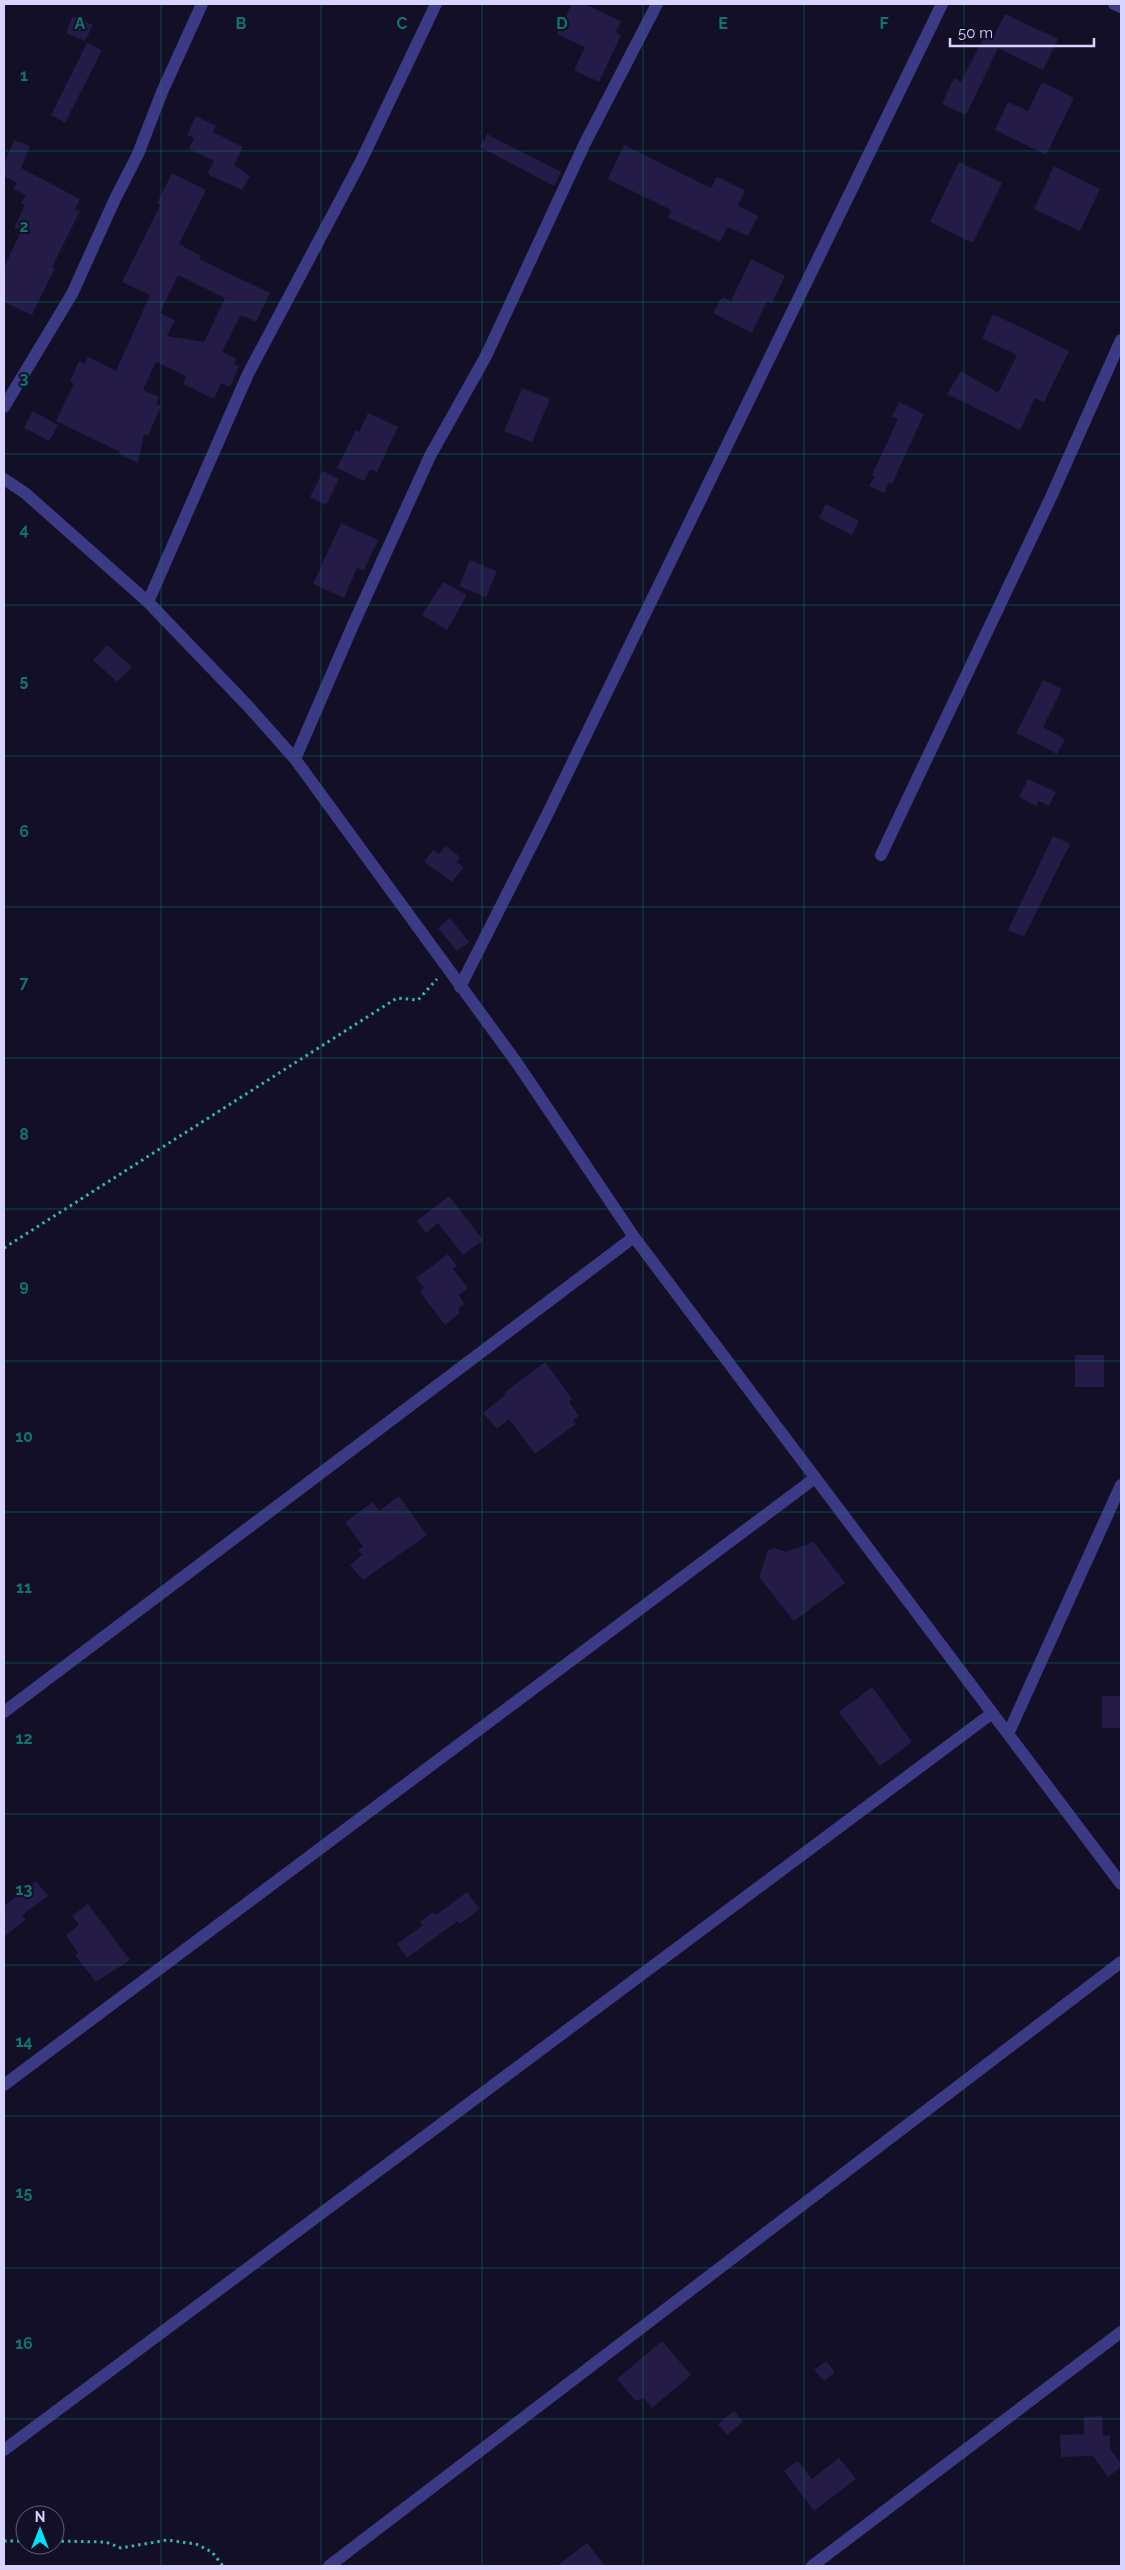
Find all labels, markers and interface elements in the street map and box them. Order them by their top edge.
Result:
text: A [75,14,86,33]
text: B [236,14,247,33]
text: C [397,14,408,33]
text: D [556,14,568,33]
text: E [718,14,728,33]
text: F [879,14,889,33]
scale bar [950,15,1094,47]
text: 50 m [958,24,993,42]
text: 1 [20,66,28,85]
text: 2 [19,217,29,236]
text: 3 [20,369,29,388]
text: 4 [19,520,29,539]
text: 5 [20,671,29,690]
text: 6 [19,822,29,841]
text: 7 [20,973,29,992]
text: 8 [19,1125,29,1144]
text: 9 [19,1276,29,1295]
text: 10 [15,1427,33,1446]
text: 11 [16,1578,32,1597]
text: 12 [16,1729,32,1748]
text: 13 [16,1880,32,1899]
text: 14 [15,2032,33,2051]
text: 15 [16,2183,33,2202]
text: 16 [15,2334,33,2353]
north arrow [15,2505,65,2555]
text: N [35,2509,45,2525]

